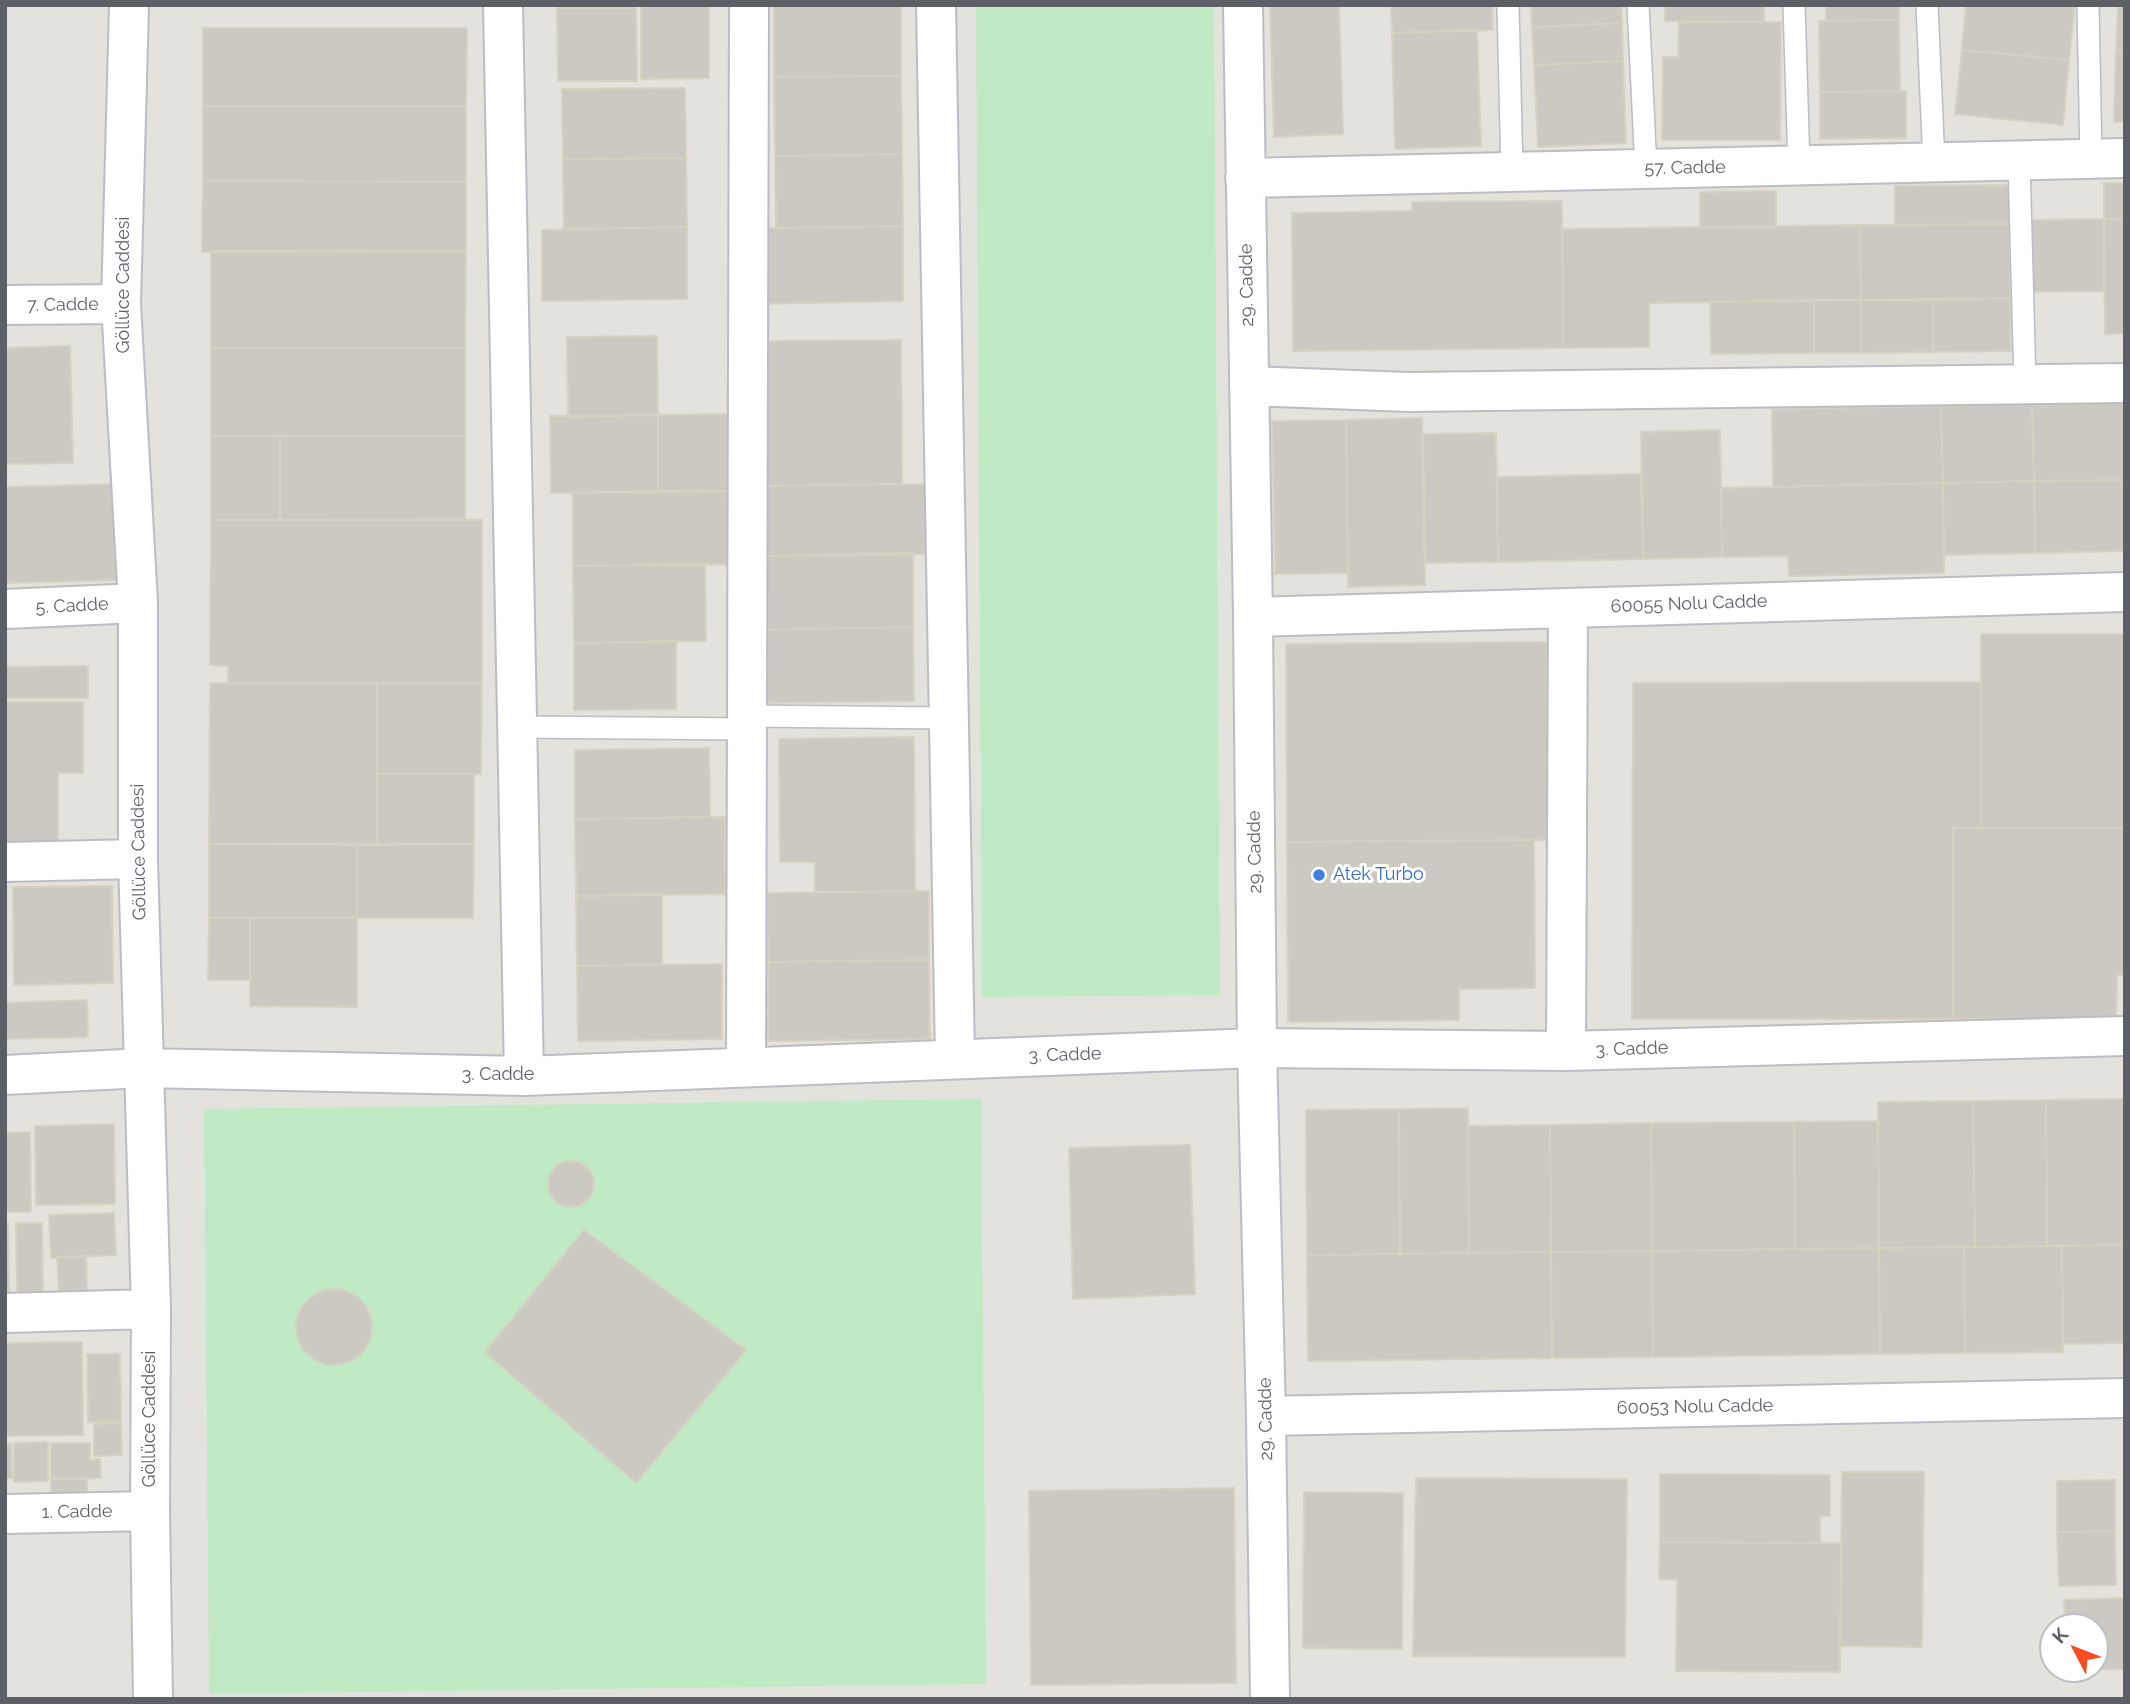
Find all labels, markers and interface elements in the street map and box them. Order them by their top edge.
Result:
street label: 57. Cadde [1644,156,1726,180]
street label: Göllüce Caddesi [113,217,135,353]
street label: 29. Cadde [1235,243,1259,327]
street label: 7. Cadde [27,294,99,316]
street label: 60055 Nolu Cadde [1610,590,1768,618]
street label: 5. Cadde [35,593,109,619]
street label: Göllüce Caddesi [127,783,151,921]
street label: 29. Cadde [1243,810,1267,894]
place label: Atek Turbo [1333,864,1424,886]
marker: Atek Turbo [1311,867,1327,883]
street label: 3. Cadde [1595,1037,1669,1061]
street label: 3. Cadde [1028,1043,1102,1067]
street label: 3. Cadde [462,1064,534,1086]
street label: Göllüce Caddesi [139,1351,161,1487]
street label: 29. Cadde [1254,1377,1278,1461]
street label: 60053 Nolu Cadde [1617,1395,1773,1419]
street label: 1. Cadde [41,1501,113,1523]
north arrow [2039,1613,2109,1683]
text: K [2047,1623,2072,1647]

